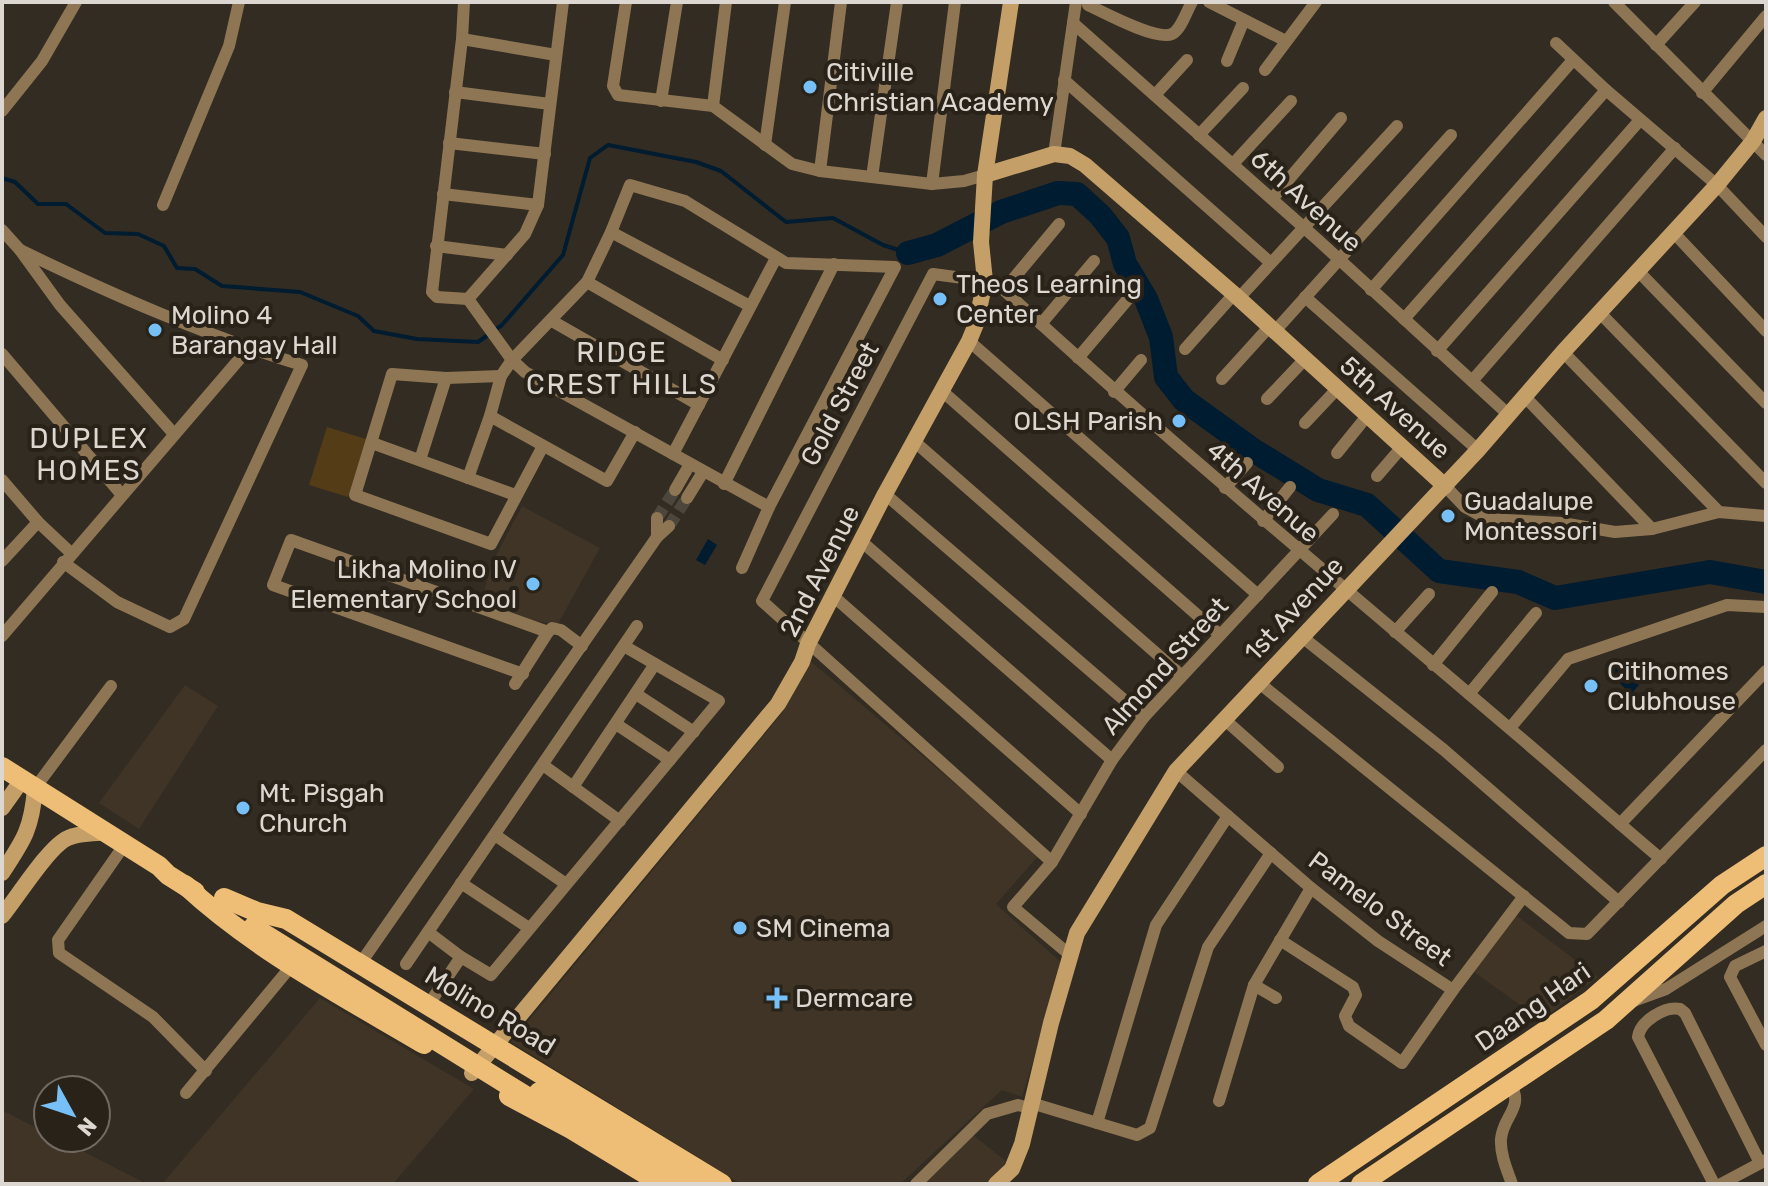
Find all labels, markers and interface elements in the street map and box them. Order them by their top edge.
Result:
place label: Citiville Christian Academy [826,57,1054,118]
marker: Citiville Christian Academy [801,78,819,96]
street label: 6th Avenue [1244,143,1368,259]
place label: Theos Learning Center [956,269,1142,330]
marker: Theos Learning Center [931,290,949,308]
place label: Molino 4 Barangay Hall [171,300,338,361]
marker: Molino 4 Barangay Hall [146,321,164,339]
district label: RIDGE CREST HILLS [526,336,718,401]
street label: Gold Street [794,337,886,471]
street label: 5th Avenue [1333,350,1457,466]
place label: OLSH Parish [1014,406,1163,437]
marker: OLSH Parish [1170,412,1188,430]
district label: DUPLEX HOMES [29,422,149,487]
street label: 4th Avenue [1200,435,1326,549]
place label: Guadalupe Montessori [1464,486,1597,547]
street label: 2nd Avenue [774,500,866,642]
marker: Guadalupe Montessori [1439,507,1457,525]
street label: 1st Avenue [1238,550,1350,668]
place label: Likha Molino IV Elementary School [290,554,517,615]
marker: Likha Molino IV Elementary School [524,575,542,593]
street label: Almond Street [1095,591,1235,741]
place label: Citihomes Clubhouse [1607,656,1736,717]
marker: Citihomes Clubhouse [1582,677,1600,695]
place label: Mt. Pisgah Church [259,778,385,839]
marker: Mt. Pisgah Church [234,799,252,817]
street label: Pamelo Street [1302,845,1458,973]
place label: SM Cinema [756,913,891,944]
marker: SM Cinema [731,919,749,937]
street label: Daang Hari [1469,956,1597,1058]
street label: Molino Road [419,960,561,1062]
place label: Dermcare [795,983,913,1014]
marker: Dermcare [766,987,788,1009]
north arrow [32,1074,112,1154]
text: N [72,1112,102,1141]

